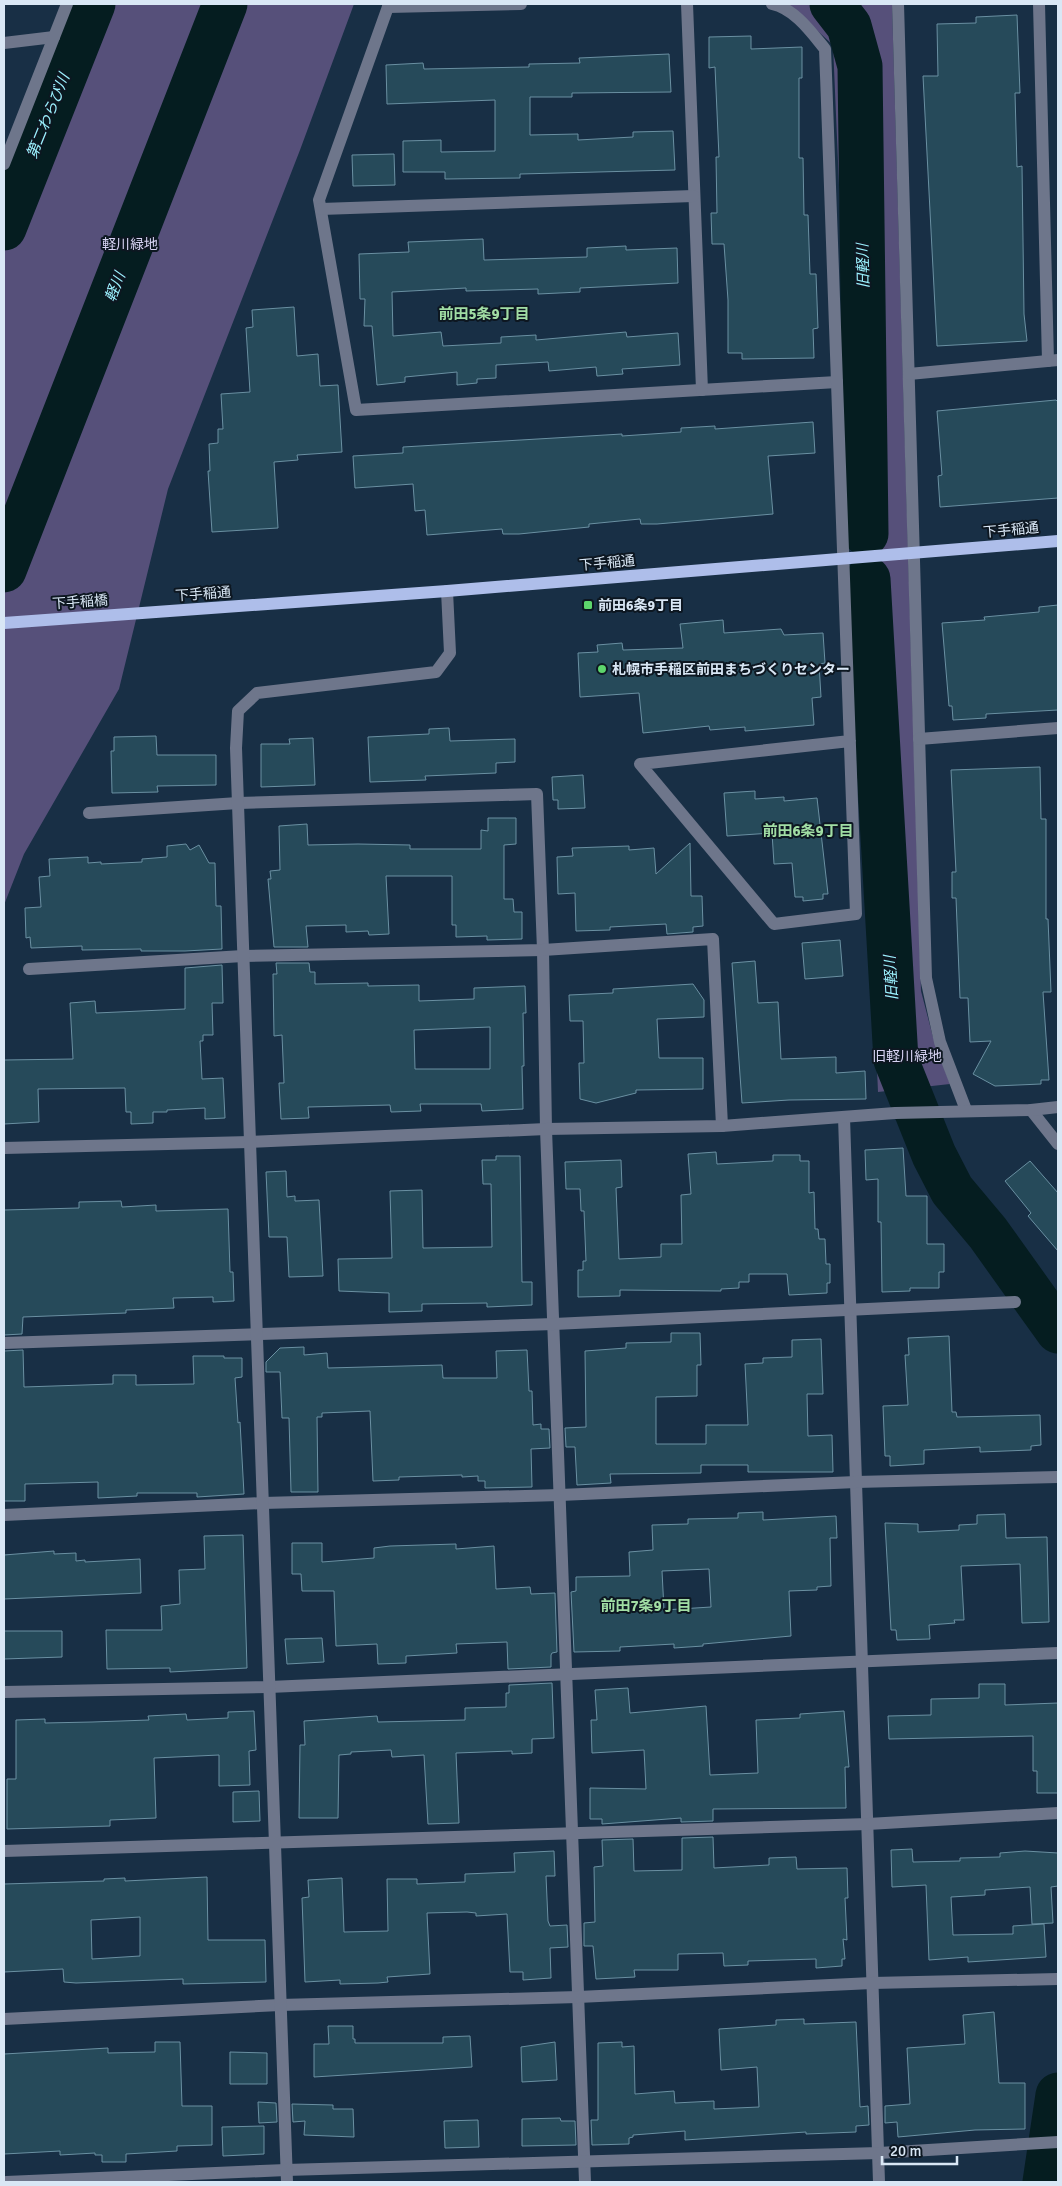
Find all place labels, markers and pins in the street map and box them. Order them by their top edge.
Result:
place label: 前田6条9丁目 [598,597,683,614]
marker: 前田6条9丁目 [582,599,594,611]
place label: 札幌市手稲区前田まちづくりセンター [612,661,850,678]
marker: 札幌市手稲区前田まちづくりセンター [596,663,608,675]

